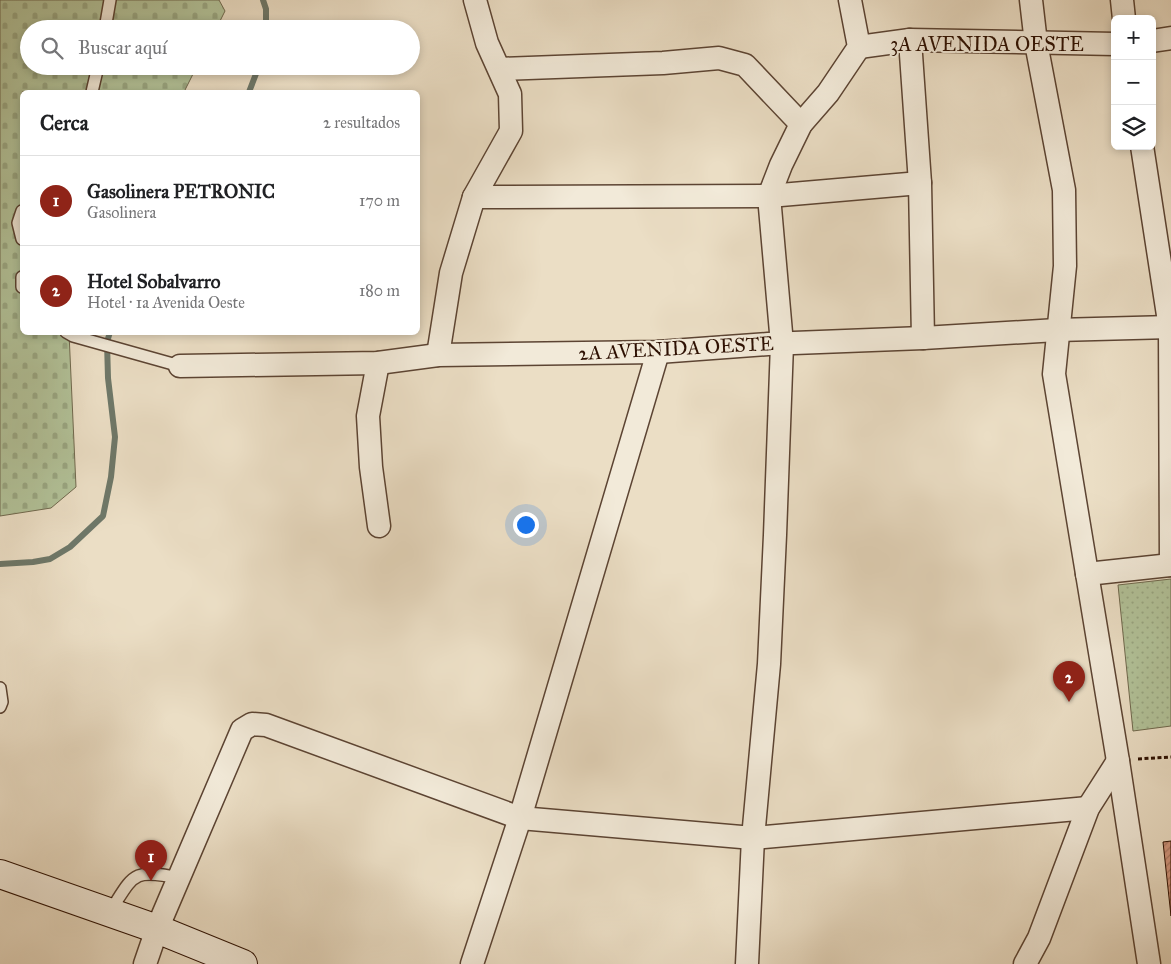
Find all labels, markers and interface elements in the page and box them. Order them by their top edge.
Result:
map controls [1111,15,1156,150]
button: + [1111,15,1156,60]
search box [20,20,420,75]
street label: 3A AVENIDA OESTE [890,32,1084,56]
icon: search [38,34,66,62]
text: Buscar aquí [78,36,167,59]
button: − [1111,60,1156,105]
button: layers [1111,105,1156,150]
text: Cerca [40,110,89,136]
text: 2 resultados [323,113,400,132]
text: Gasolinera PETRONIC [87,180,275,203]
text: 1 [53,191,59,210]
text: 170 m [359,191,400,210]
text: Gasolinera [87,203,156,222]
text: Hotel Sobalvarro [87,270,221,293]
text: 2 [52,281,60,300]
text: 180 m [359,281,400,300]
text: Hotel · 1a Avenida Oeste [87,293,245,312]
street label: 2A AVENIDA OESTE [578,331,774,365]
your location [513,512,539,538]
pin: 2 [1053,661,1085,702]
pin: 1 [135,840,167,881]

